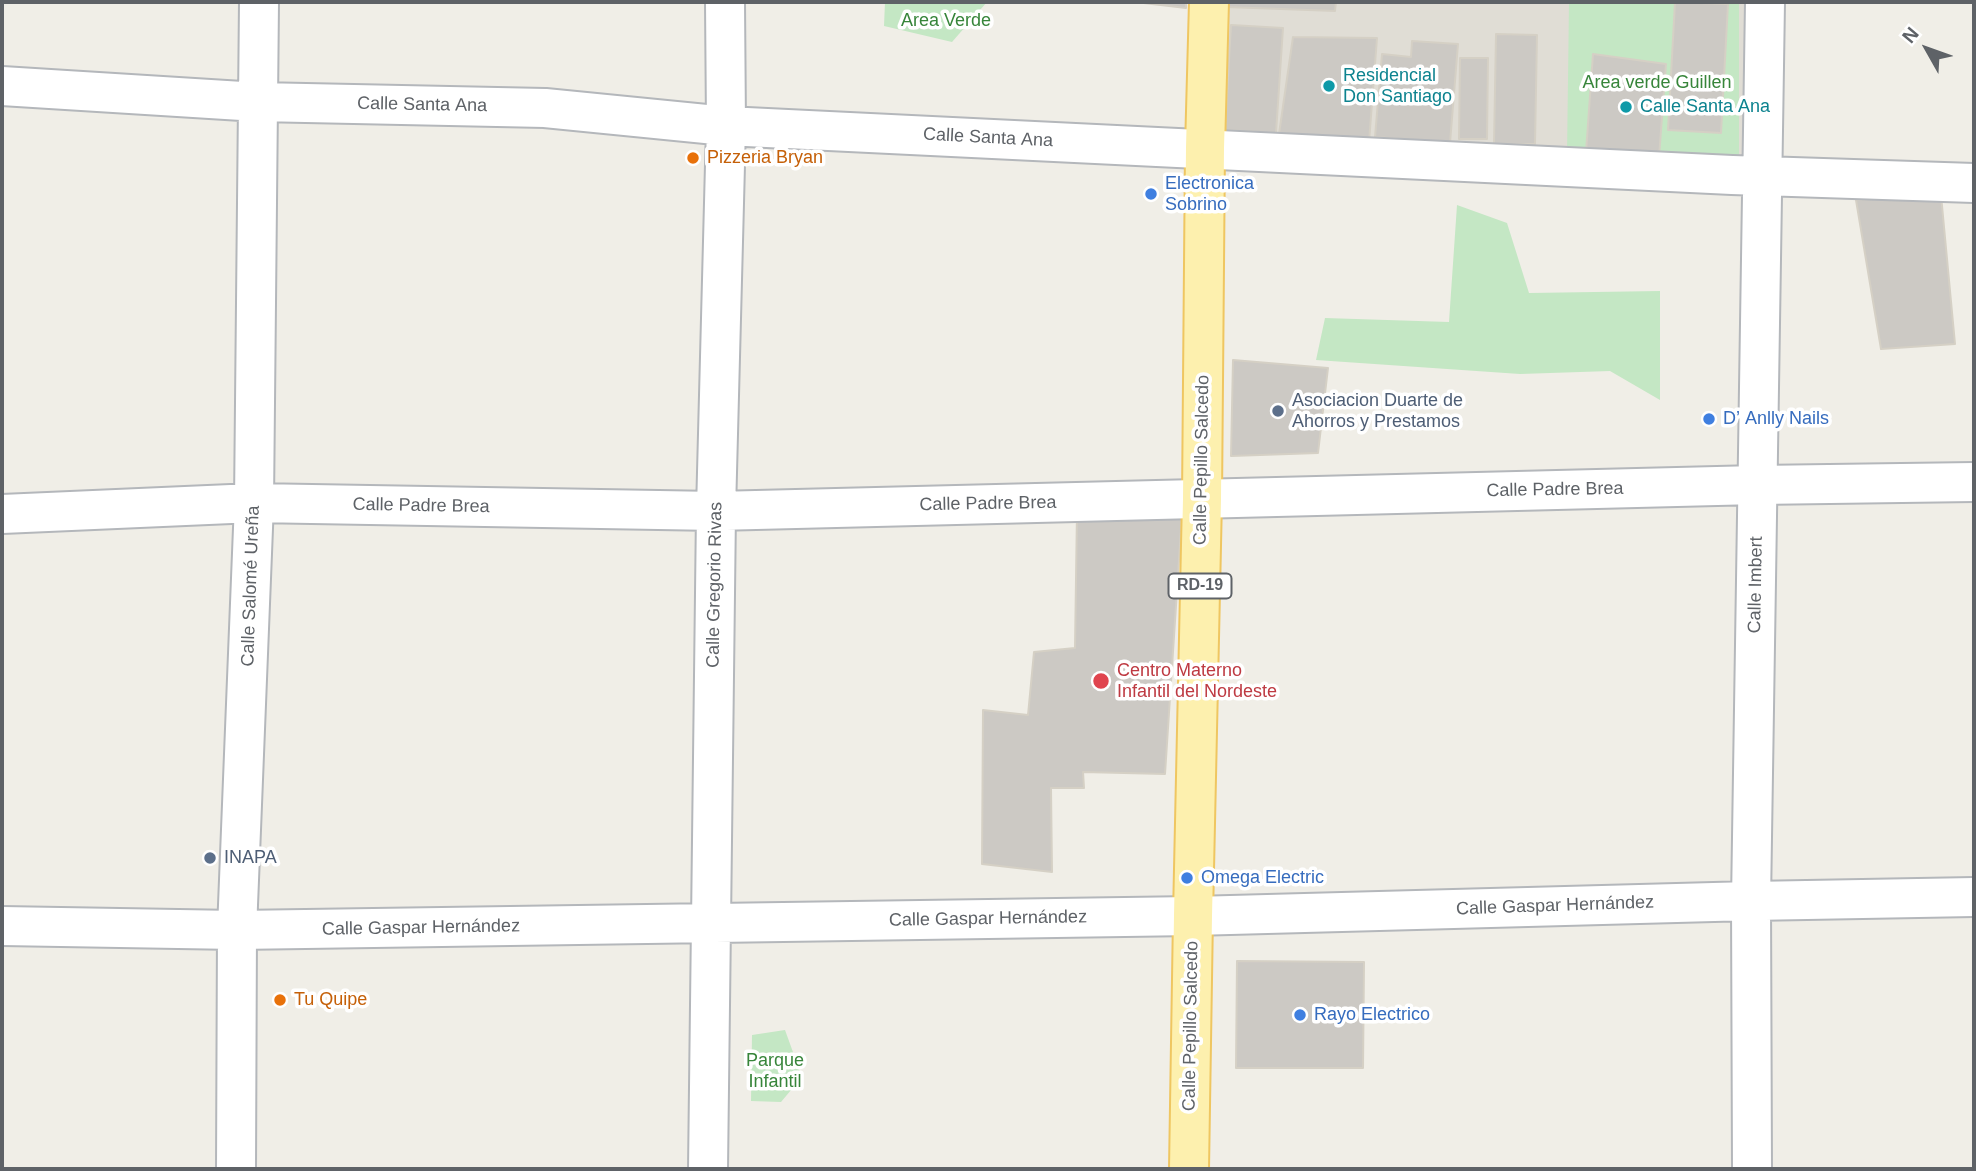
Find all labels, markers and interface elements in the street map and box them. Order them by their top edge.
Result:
park label: Area Verde [901,10,991,32]
north arrow [1892,14,1962,84]
text: N [1898,23,1923,47]
place label: Residencial Don Santiago [1343,65,1452,108]
park label: Area verde Guillen [1582,72,1732,94]
marker: Residencial Don Santiago [1321,78,1337,94]
street label: Calle Santa Ana [357,93,487,117]
place label: Calle Santa Ana [1640,96,1770,118]
marker: Calle Santa Ana [1618,99,1634,115]
street label: Calle Santa Ana [922,124,1054,152]
place label: Pizzeria Bryan [707,147,823,169]
marker: Pizzeria Bryan [685,150,701,166]
place label: Electronica Sobrino [1165,173,1254,216]
marker: Electronica Sobrino [1143,186,1159,202]
street label: Calle Pepillo Salcedo [1190,375,1214,545]
place label: Asociacion Duarte de Ahorros y Prestamos [1292,390,1463,432]
marker: Asociacion Duarte de Ahorros y Prestamos [1270,403,1286,419]
place label: D’ Anlly Nails [1723,408,1829,430]
marker: D’ Anlly Nails [1701,411,1717,427]
street label: Calle Padre Brea [1486,478,1624,502]
street label: Calle Padre Brea [919,492,1057,516]
street label: Calle Padre Brea [352,494,490,518]
street label: Calle Gregorio Rivas [703,502,727,668]
street label: Calle Salomé Ureña [237,505,265,667]
street label: Calle Imbert [1744,536,1768,634]
road number: RD-19 [1168,573,1232,598]
place label: Centro Materno Infantil del Nordeste [1117,660,1277,702]
marker: Centro Materno Infantil del Nordeste [1091,671,1111,691]
place label: INAPA [224,847,277,869]
marker: INAPA [202,850,218,866]
place label: Omega Electric [1201,867,1324,889]
marker: Omega Electric [1179,870,1195,886]
street label: Calle Gaspar Hernández [1456,892,1654,920]
street label: Calle Gaspar Hernández [889,906,1087,932]
street label: Calle Gaspar Hernández [322,915,520,941]
street label: Calle Pepillo Salcedo [1179,941,1203,1111]
place label: Tu Quipe [294,989,367,1011]
marker: Tu Quipe [272,992,288,1008]
place label: Rayo Electrico [1314,1004,1430,1026]
marker: Rayo Electrico [1292,1007,1308,1023]
park label: Parque Infantil [746,1050,804,1092]

